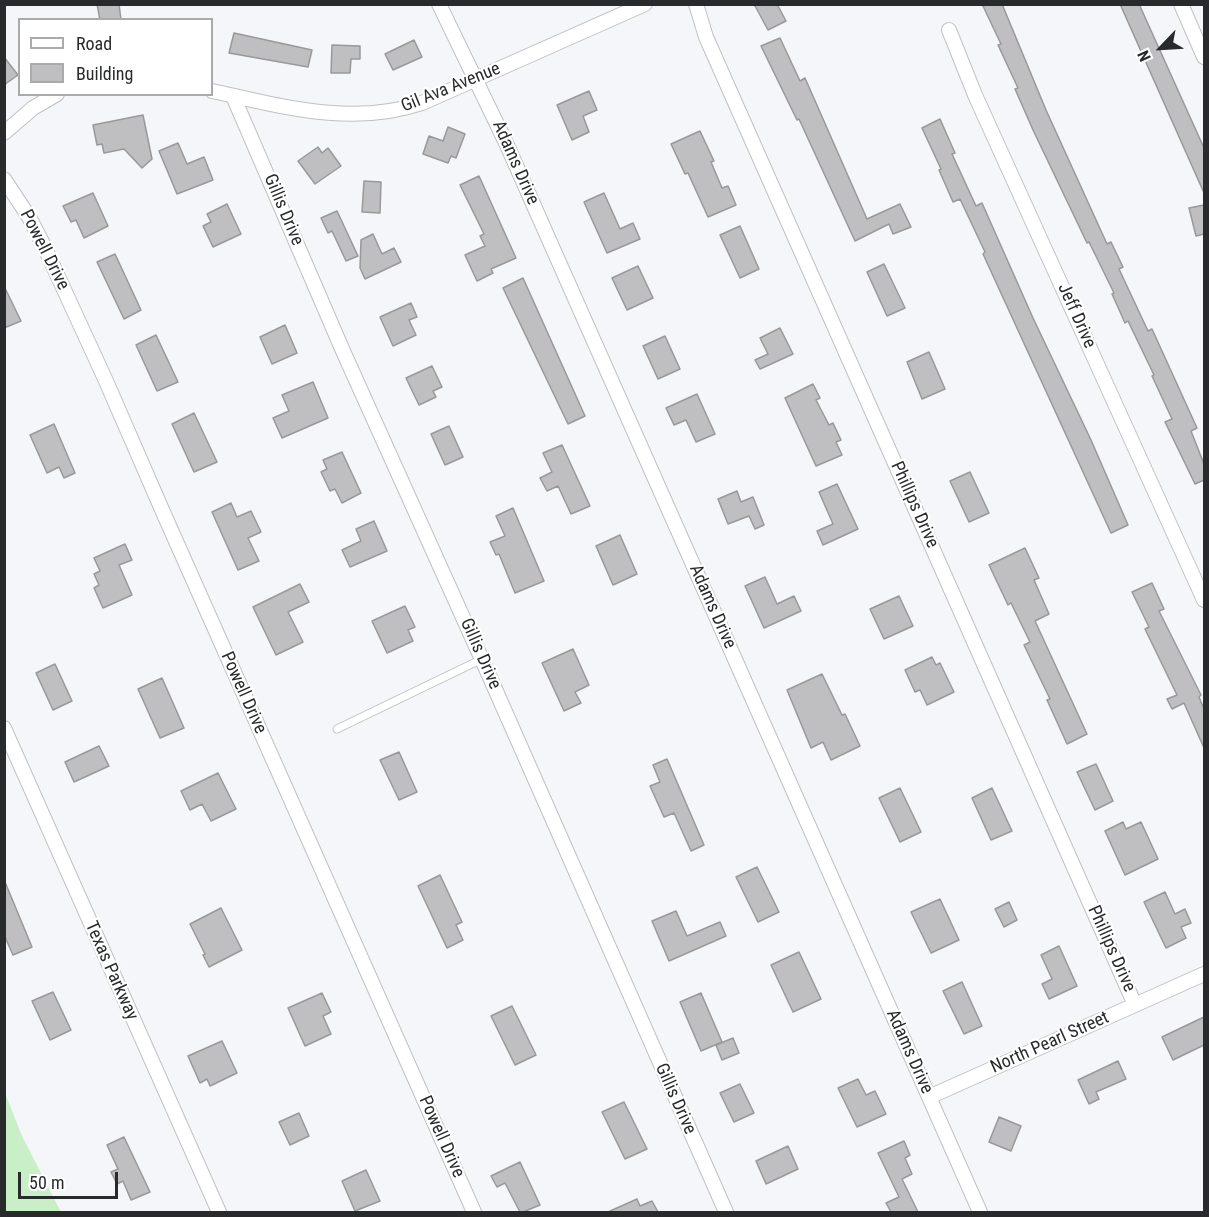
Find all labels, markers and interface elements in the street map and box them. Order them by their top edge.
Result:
legend [18,18,213,96]
north arrow [1131,18,1191,78]
text: Road [76,33,112,54]
text: N [1134,47,1155,64]
street label: Gil Ava Avenue [398,58,504,118]
text: Building [76,63,133,84]
street label: Adams Drive [487,118,543,208]
street label: Gillis Drive [258,171,308,249]
street label: Powell Drive [15,206,73,294]
street label: Jeff Drive [1052,280,1100,352]
street label: Phillips Drive [885,458,943,552]
street label: Adams Drive [684,562,740,652]
street label: Gillis Drive [455,615,505,693]
street label: Powell Drive [215,649,271,737]
street label: Phillips Drive [1082,902,1140,996]
street label: Texas Parkway [80,918,142,1024]
street label: Adams Drive [881,1007,937,1097]
street label: North Pearl Street [988,1007,1112,1079]
street label: Gillis Drive [650,1060,700,1138]
street label: Powell Drive [413,1093,469,1181]
scale bar [21,1160,122,1198]
text: 50 m [29,1172,64,1193]

